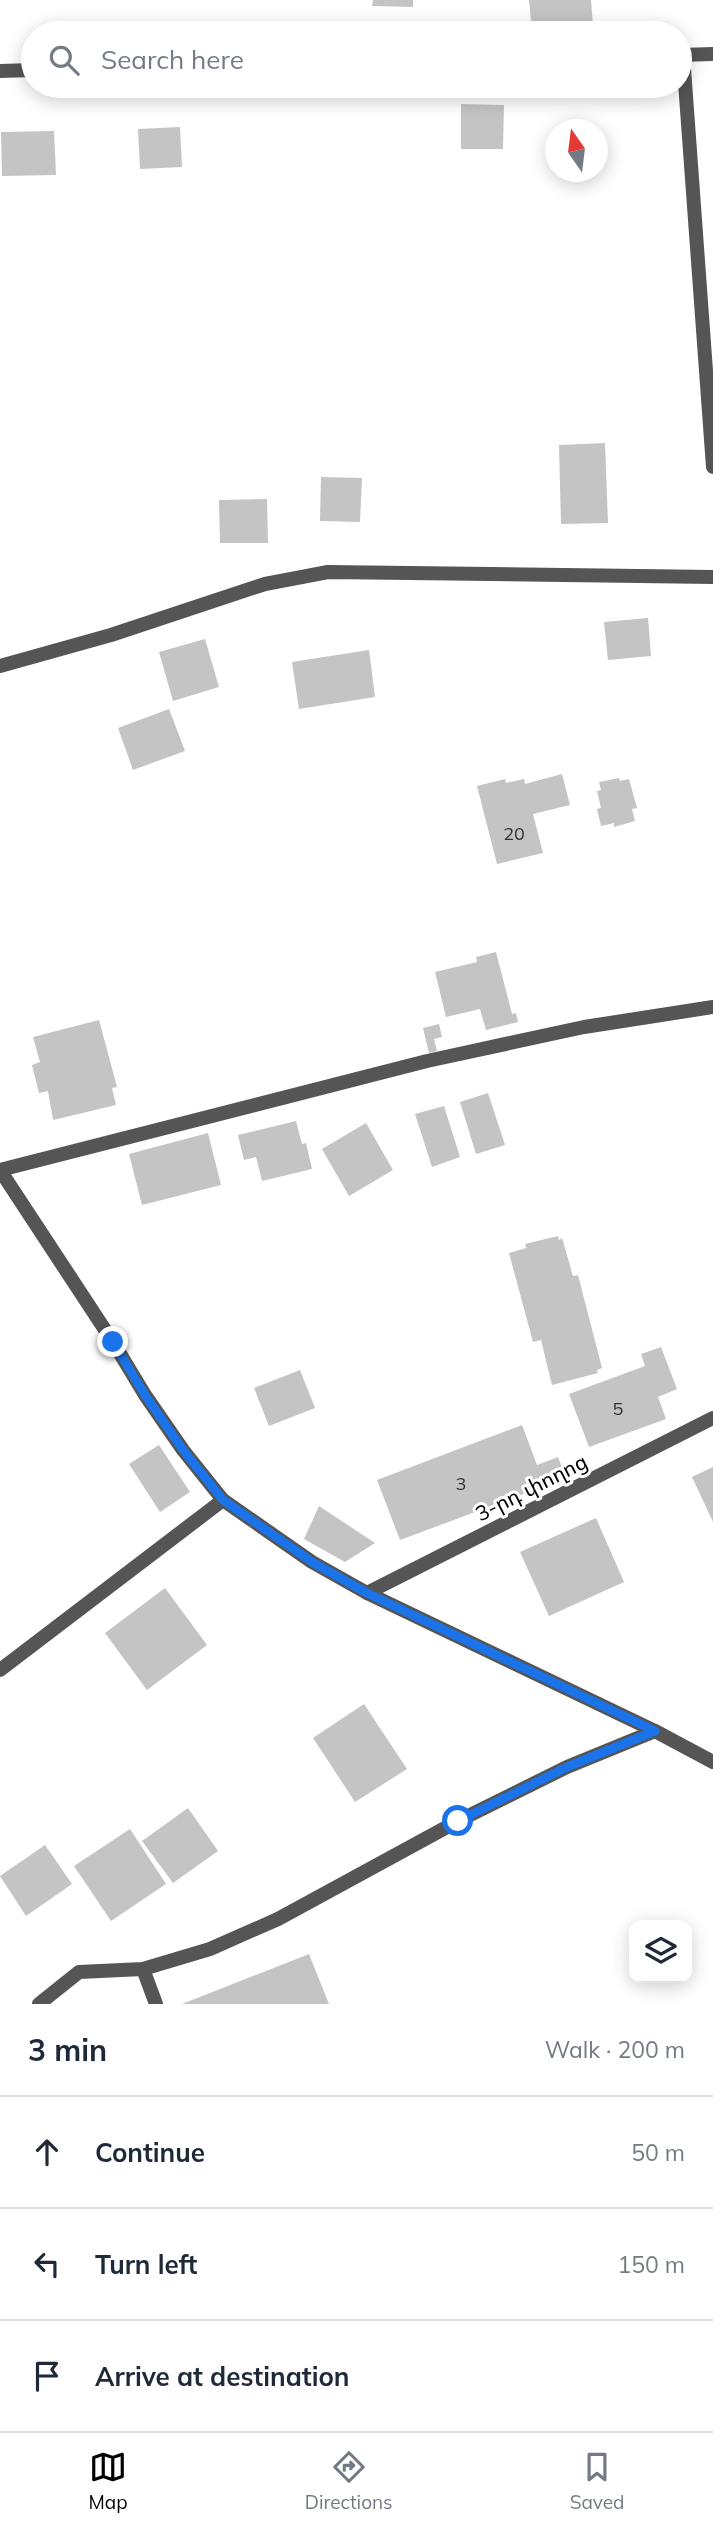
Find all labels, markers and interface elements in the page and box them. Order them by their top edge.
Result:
search box [21,21,692,98]
icon: search [45,41,83,79]
text: Search here [101,43,244,76]
north arrow [545,119,608,182]
house number: 20 [503,822,525,845]
route end [97,1326,128,1357]
house number: 5 [613,1397,624,1420]
street label: 3-րդ փողոց [471,1448,591,1526]
house number: 3 [456,1472,466,1495]
route start [442,1805,473,1836]
map controls [629,1920,692,1983]
button: layers [629,1920,692,1983]
text: 3 min [28,2031,107,2069]
text: Walk · 200 m [545,2035,685,2064]
icon: ahead [28,2133,66,2171]
text: Continue [95,2136,205,2169]
text: 50 m [631,2138,685,2167]
icon: left [28,2245,66,2283]
text: Turn left [95,2248,197,2281]
text: 150 m [617,2250,685,2279]
icon: arrive [28,2357,66,2395]
text: Arrive at destination [95,2360,350,2393]
tab: Map [89,2448,128,2514]
tab: Directions [305,2448,393,2514]
tab: Saved [570,2448,624,2514]

